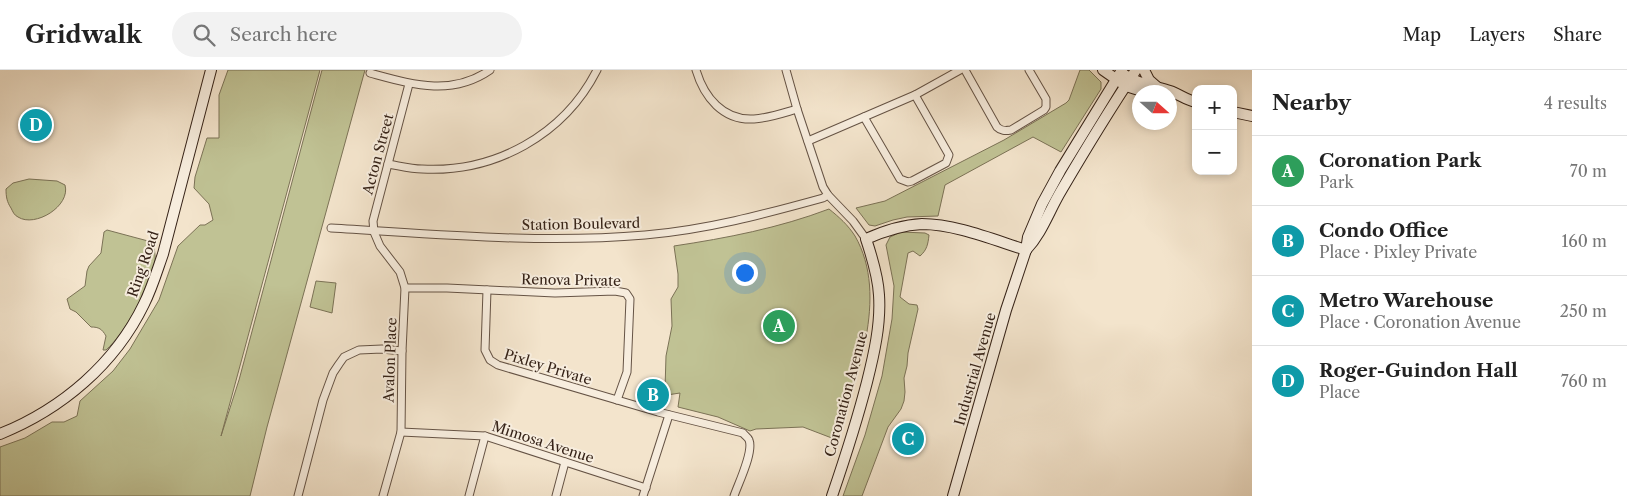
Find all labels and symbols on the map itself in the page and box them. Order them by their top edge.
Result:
north arrow [1132,85,1177,130]
pin: D [20,106,52,144]
street label: Acton Street [358,111,397,197]
street label: Station Boulevard [522,214,641,234]
street label: Ring Road [123,228,163,300]
your location [732,260,758,286]
street label: Renova Private [521,270,621,290]
pin: A [763,307,795,345]
street label: Industrial Avenue [950,310,1000,428]
street label: Avalon Place [379,317,400,404]
street label: Coronation Avenue [821,329,871,459]
street label: Pixley Private [502,345,594,389]
pin: B [637,376,669,414]
street label: Mimosa Avenue [490,417,596,467]
pin: C [892,420,924,458]

